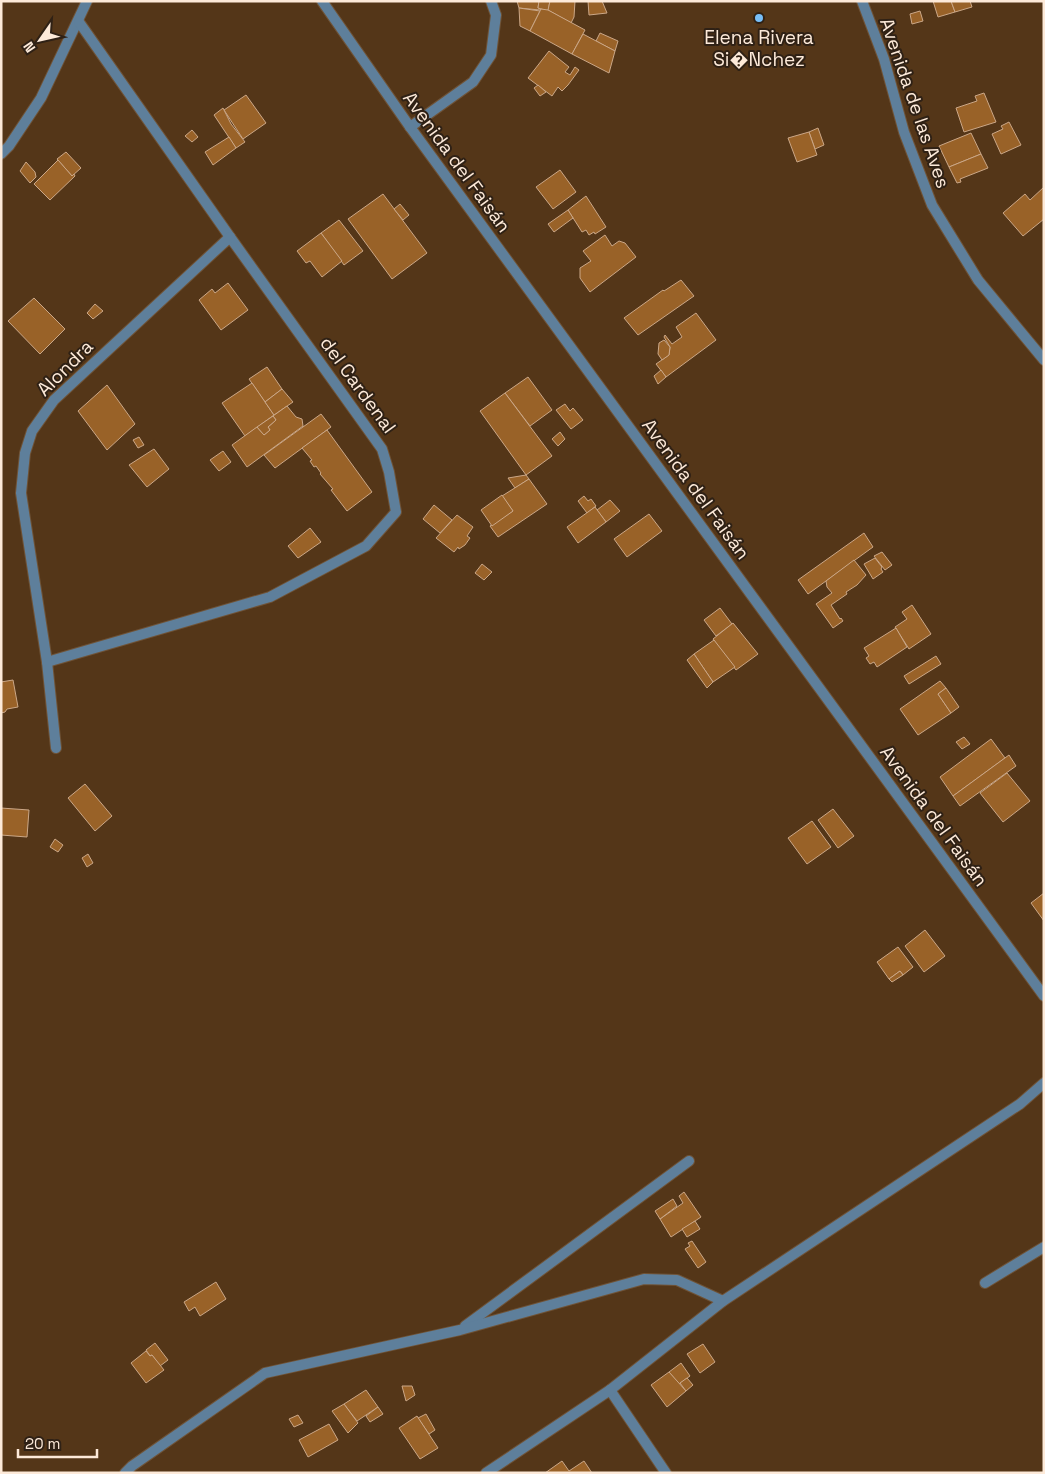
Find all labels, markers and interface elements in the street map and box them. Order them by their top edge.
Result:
marker: Elena Rivera Si�Nchez [753,12,765,24]
north arrow [15,15,65,65]
street label: Avenida de las Aves [874,15,956,191]
place label: Elena Rivera Si�Nchez [704,25,814,72]
text: N [19,38,39,56]
street label: Avenida del Faisán [397,87,517,237]
street label: del Cardenal [314,332,402,438]
street label: Alondra [31,334,99,402]
street label: Avenida del Faisán [636,414,756,564]
street label: Avenida del Faisán [874,741,994,891]
scale bar [18,1426,96,1458]
text: 20 m [25,1434,60,1453]

